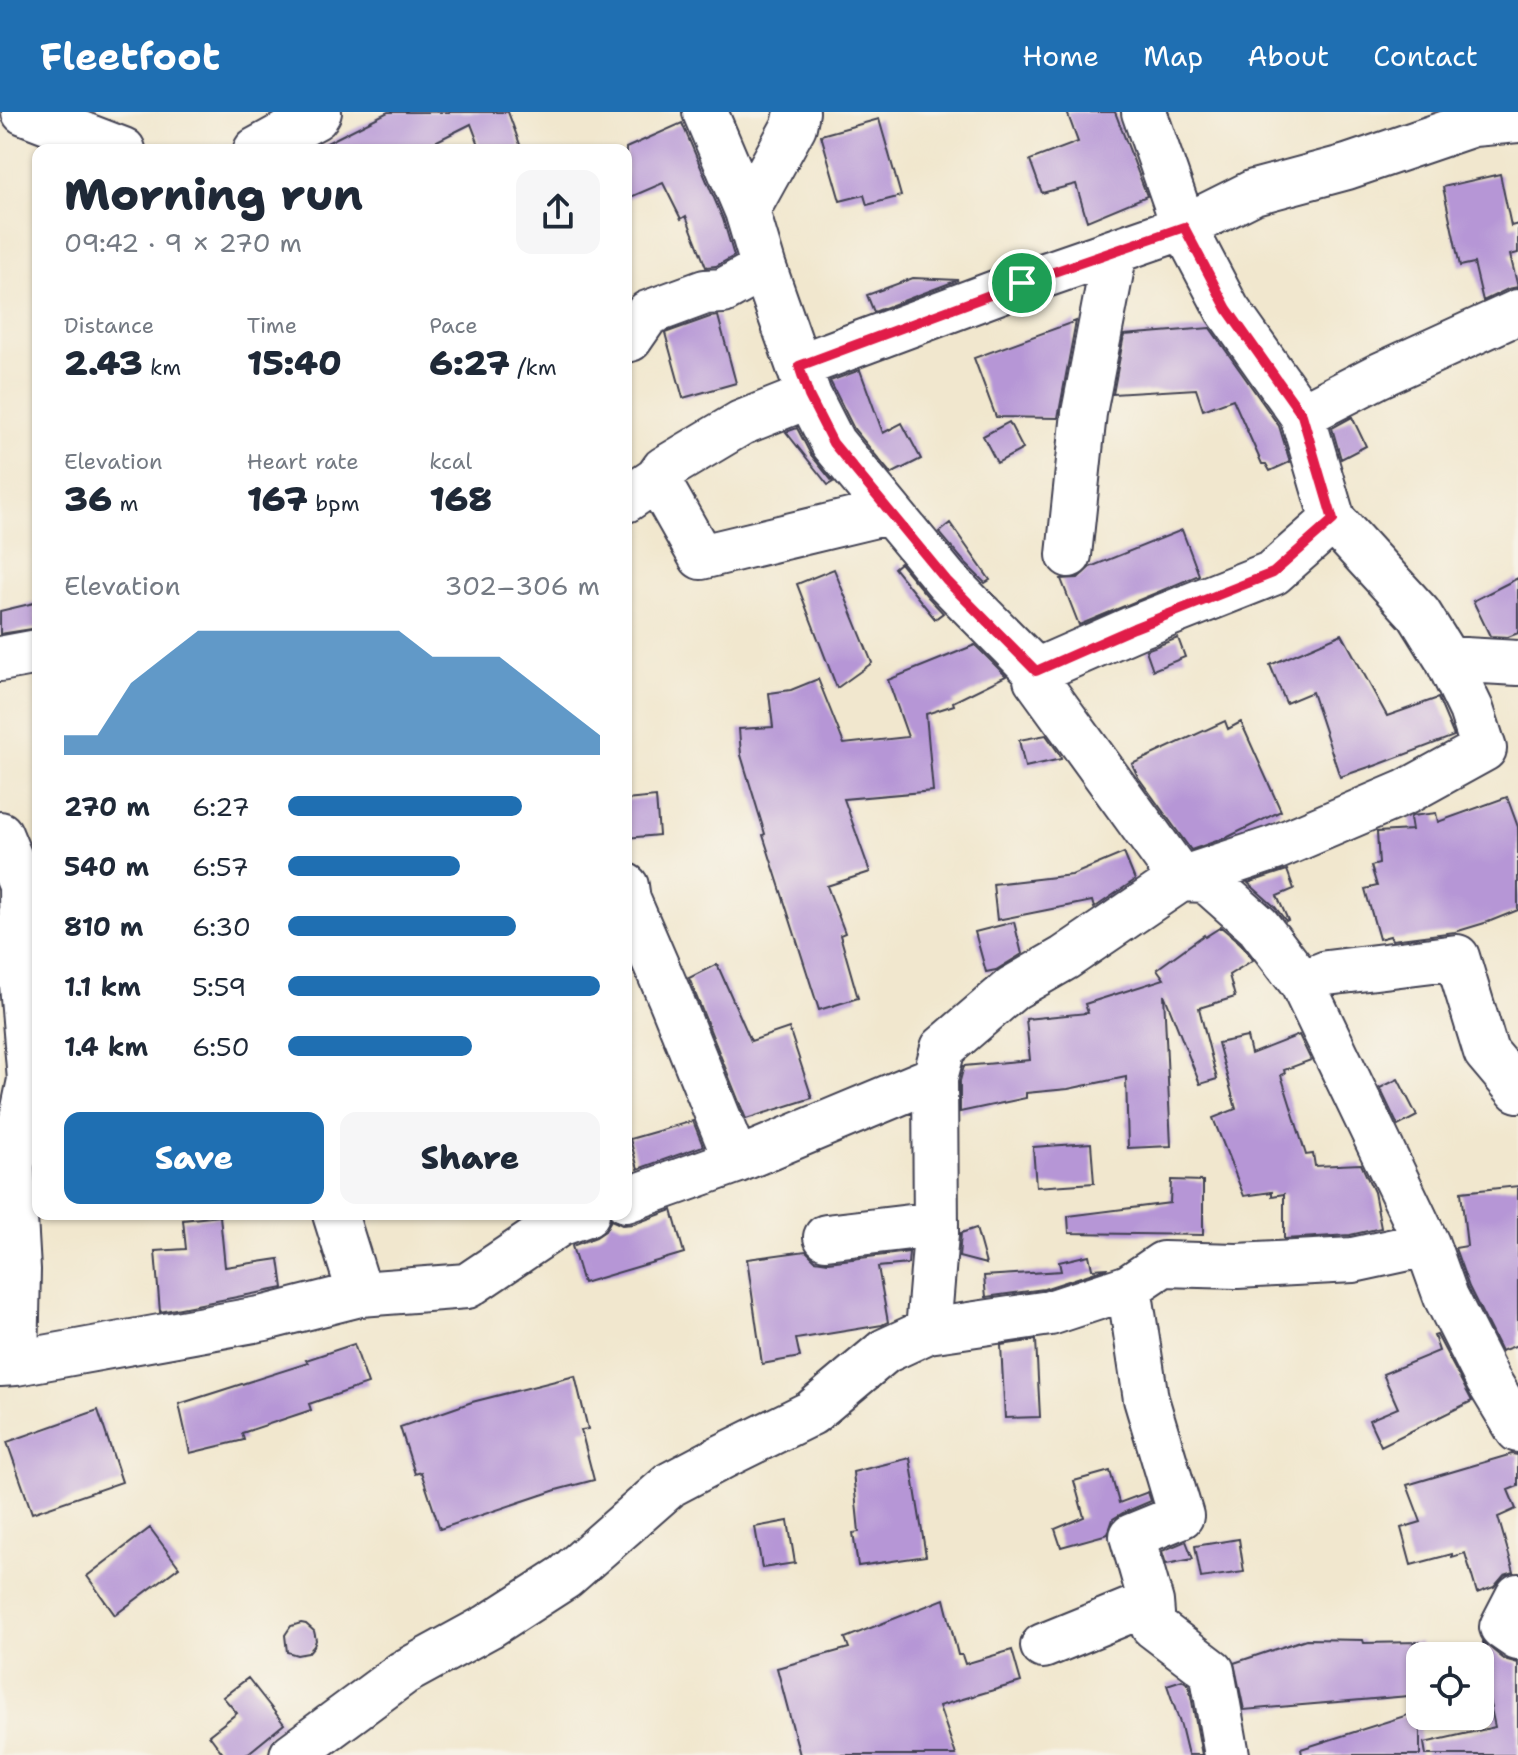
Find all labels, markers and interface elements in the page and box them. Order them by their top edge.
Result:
text: Fleetfoot [40,31,220,82]
text: Home [1022,37,1099,75]
text: Map [1143,37,1203,75]
text: About [1247,37,1329,75]
text: Contact [1373,37,1478,75]
text: Morning run [64,165,363,224]
button: share [516,170,600,254]
text: 09:42 · 9 × 270 m [64,225,302,260]
pin [988,249,1056,317]
icon: arrive [1000,261,1044,305]
text: Distance [64,311,154,340]
text: Time [247,311,297,340]
text: Pace [429,311,478,340]
text: 2.43 [64,340,143,386]
text: 15:40 [247,340,342,386]
text: 6:27 [429,340,510,386]
text: km [143,353,181,382]
text: /km [510,353,557,382]
text: Elevation [64,447,162,476]
text: Heart rate [247,447,359,476]
text: kcal [429,447,472,476]
text: 36 [64,476,112,522]
text: 167 [247,476,308,522]
text: 168 [429,476,492,522]
text: m [112,489,138,518]
text: bpm [308,489,360,518]
text: Elevation [64,568,180,603]
text: 302–306 m [444,568,600,603]
text: 270 m [64,789,150,824]
text: 6:27 [192,789,250,824]
text: 540 m [64,849,149,884]
text: 6:57 [192,849,249,884]
text: 810 m [64,909,144,944]
text: 6:30 [192,909,251,944]
text: 1.1 km [64,969,141,1004]
text: 5:59 [192,969,246,1004]
text: 1.4 km [64,1029,148,1064]
text: 6:50 [192,1029,250,1064]
button: Save [64,1112,324,1204]
button: Share [340,1112,600,1204]
map controls [1406,1642,1494,1730]
button: locate [1406,1642,1494,1730]

